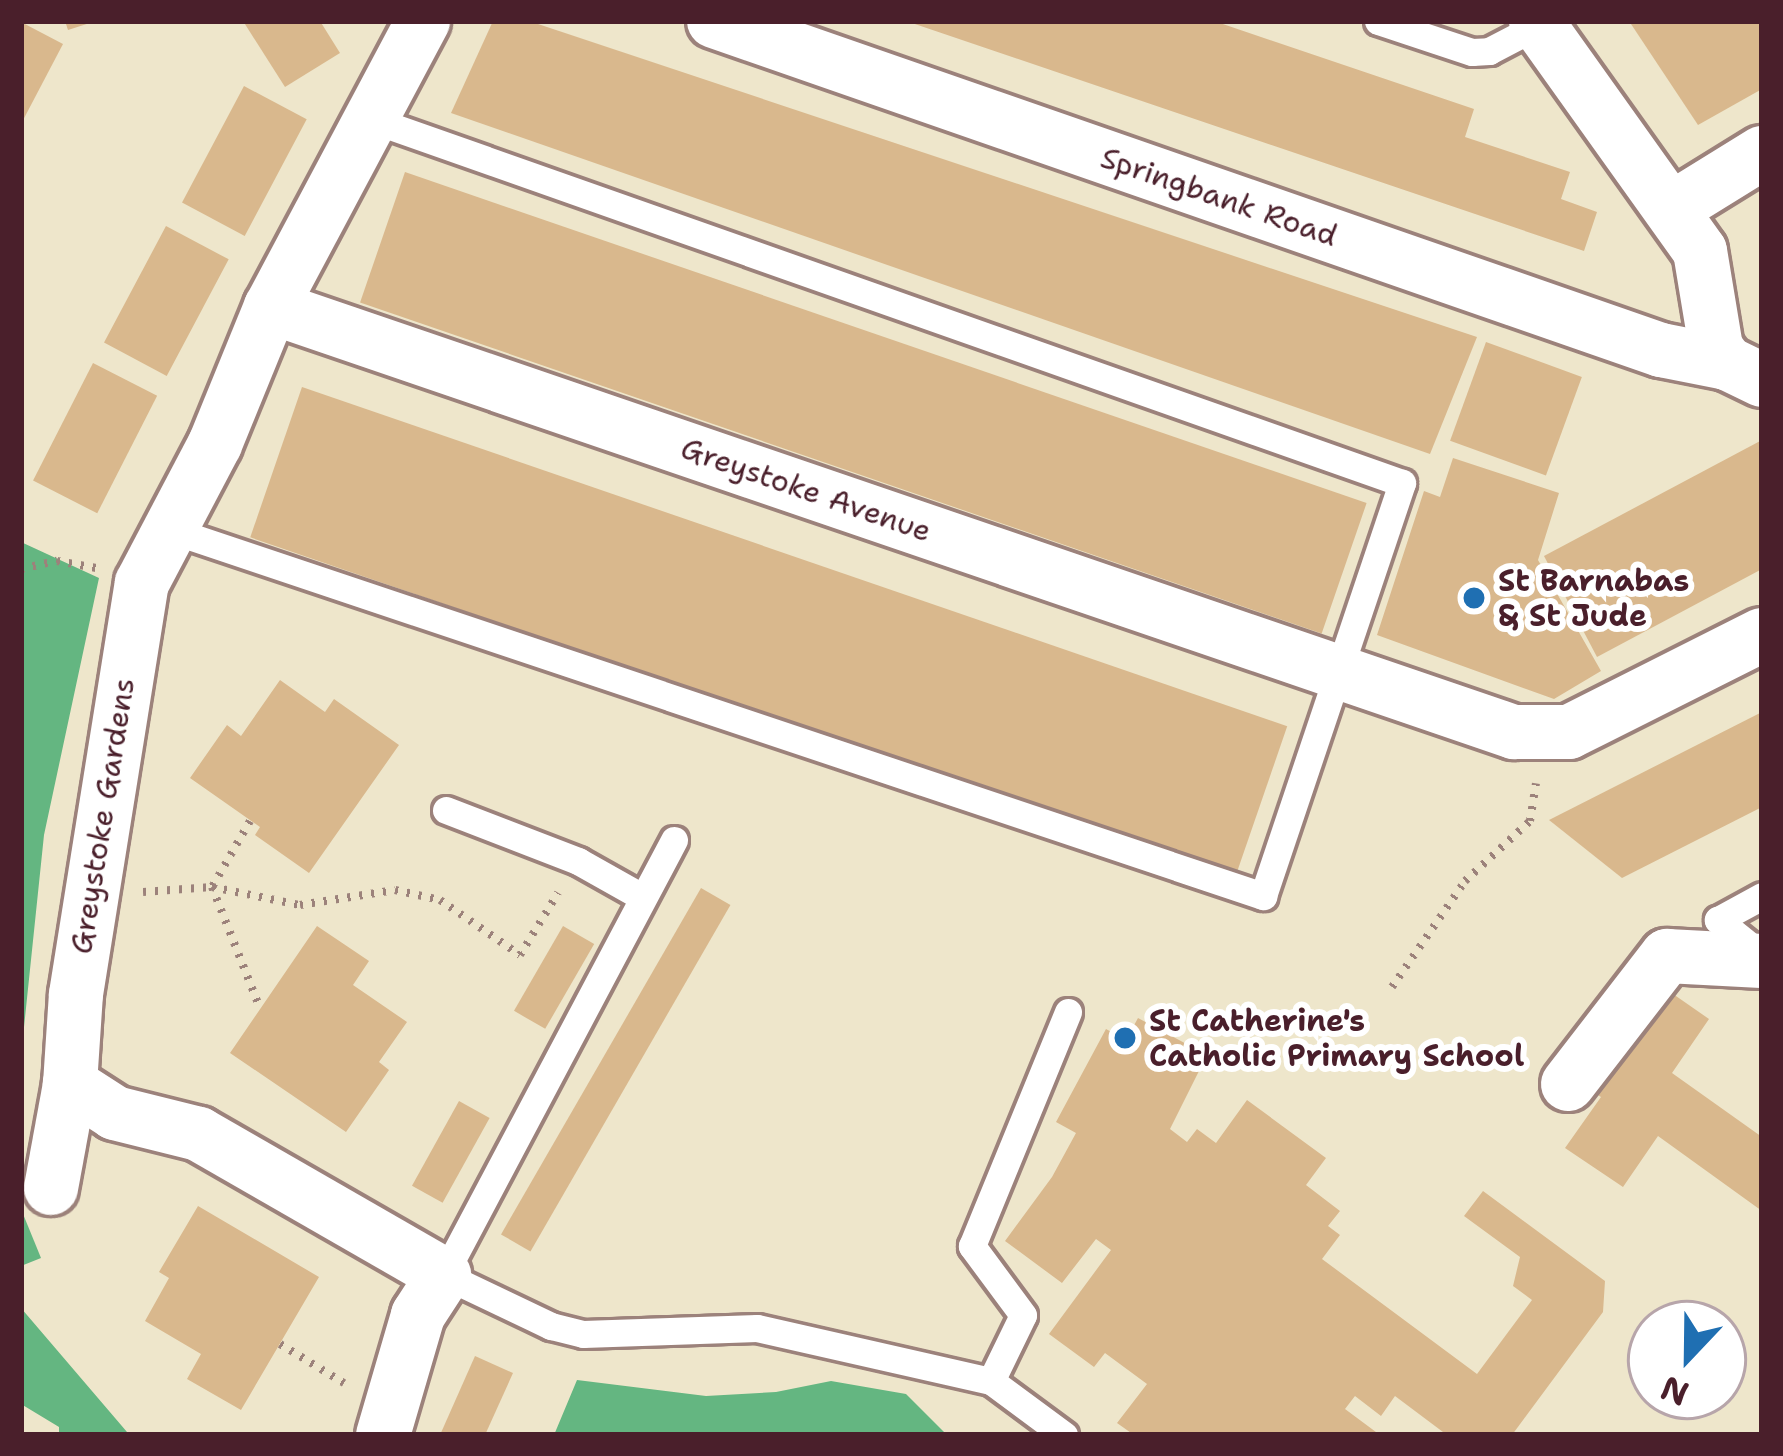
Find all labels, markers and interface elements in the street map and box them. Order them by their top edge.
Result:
street label: Springbank Road [1096,140,1342,254]
street label: Greystoke Avenue [676,430,936,550]
place label: St Barnabas & St Jude [1498,563,1689,634]
marker: St Barnabas & St Jude [1461,585,1487,611]
street label: Greystoke Gardens [63,675,143,957]
place label: St Catherine's Catholic Primary School [1149,1003,1524,1074]
marker: St Catherine's Catholic Primary School [1112,1025,1138,1051]
north arrow [1627,1300,1747,1420]
text: N [1654,1365,1695,1417]

